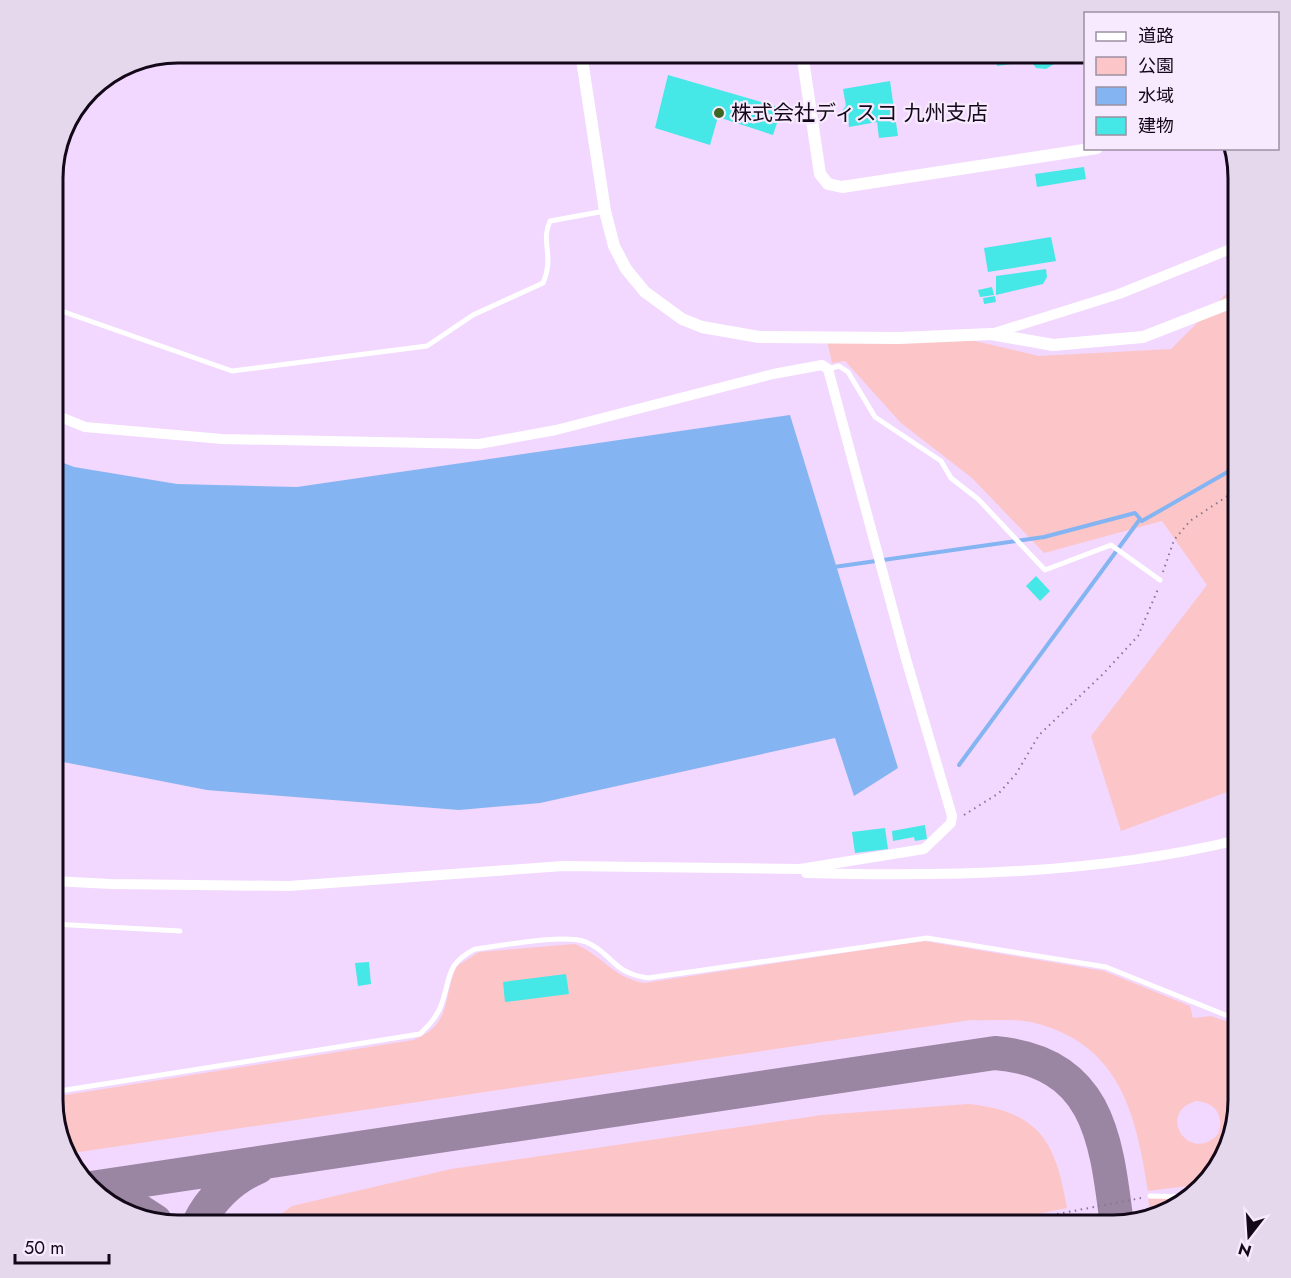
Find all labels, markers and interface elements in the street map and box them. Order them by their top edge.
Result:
legend [1084,12,1279,150]
text: 道路 [1138,23,1174,49]
text: 公園 [1138,53,1174,79]
text: 水域 [1138,83,1174,109]
place label: 株式会社ディスコ 九州支店 [731,98,988,128]
marker: 株式会社ディスコ 九州支店 [712,106,726,120]
text: 建物 [1138,113,1174,139]
north arrow [1219,1206,1279,1266]
scale bar [15,1227,110,1265]
text: 50 m [24,1235,64,1261]
text: N [1235,1237,1254,1263]

